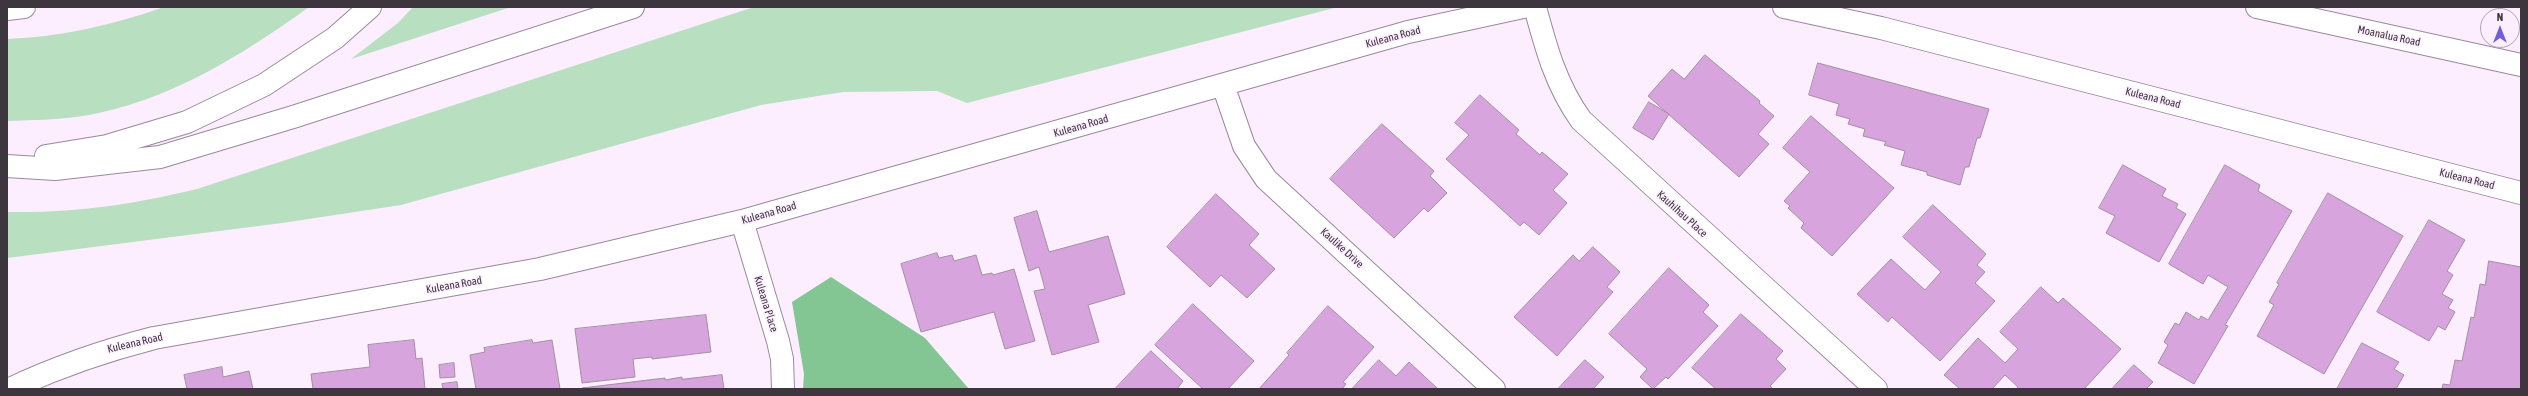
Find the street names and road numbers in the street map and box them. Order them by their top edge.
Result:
street label: Kuleana Road [1364,23,1422,51]
street label: Moanalua Road [2356,23,2422,49]
street label: Kuleana Road [2124,85,2182,111]
street label: Kuleana Road [1052,112,1110,140]
street label: Kuleana Road [2438,166,2496,192]
street label: Kauhihau Place [1654,188,1710,240]
street label: Kuleana Road [740,199,798,227]
street label: Kaulike Drive [1318,225,1366,271]
street label: Kuleana Road [425,274,483,296]
street label: Kuleana Place [751,274,781,334]
street label: Kuleana Road [106,330,164,356]

